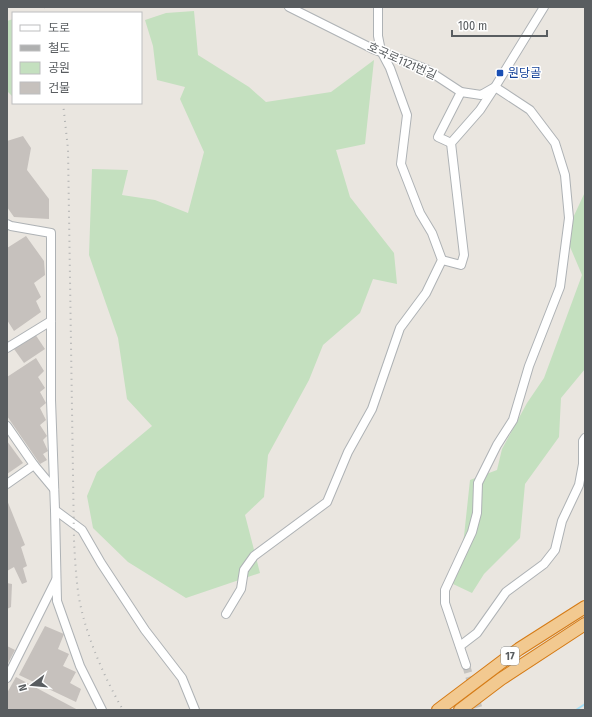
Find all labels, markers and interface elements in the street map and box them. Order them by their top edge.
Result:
legend [12,12,142,104]
scale bar [452,12,547,38]
text: 100 m [458,19,487,33]
text: 도로 [48,21,70,35]
street label: 호국로1121번길 [365,40,439,82]
text: 철도 [48,41,70,55]
text: 공원 [48,61,70,75]
place label: 원당골 [508,66,541,80]
marker: 원당골 [495,68,505,78]
text: 건물 [48,81,70,95]
road number: 17 [501,647,519,665]
north arrow [12,665,52,705]
text: N [16,683,30,693]

